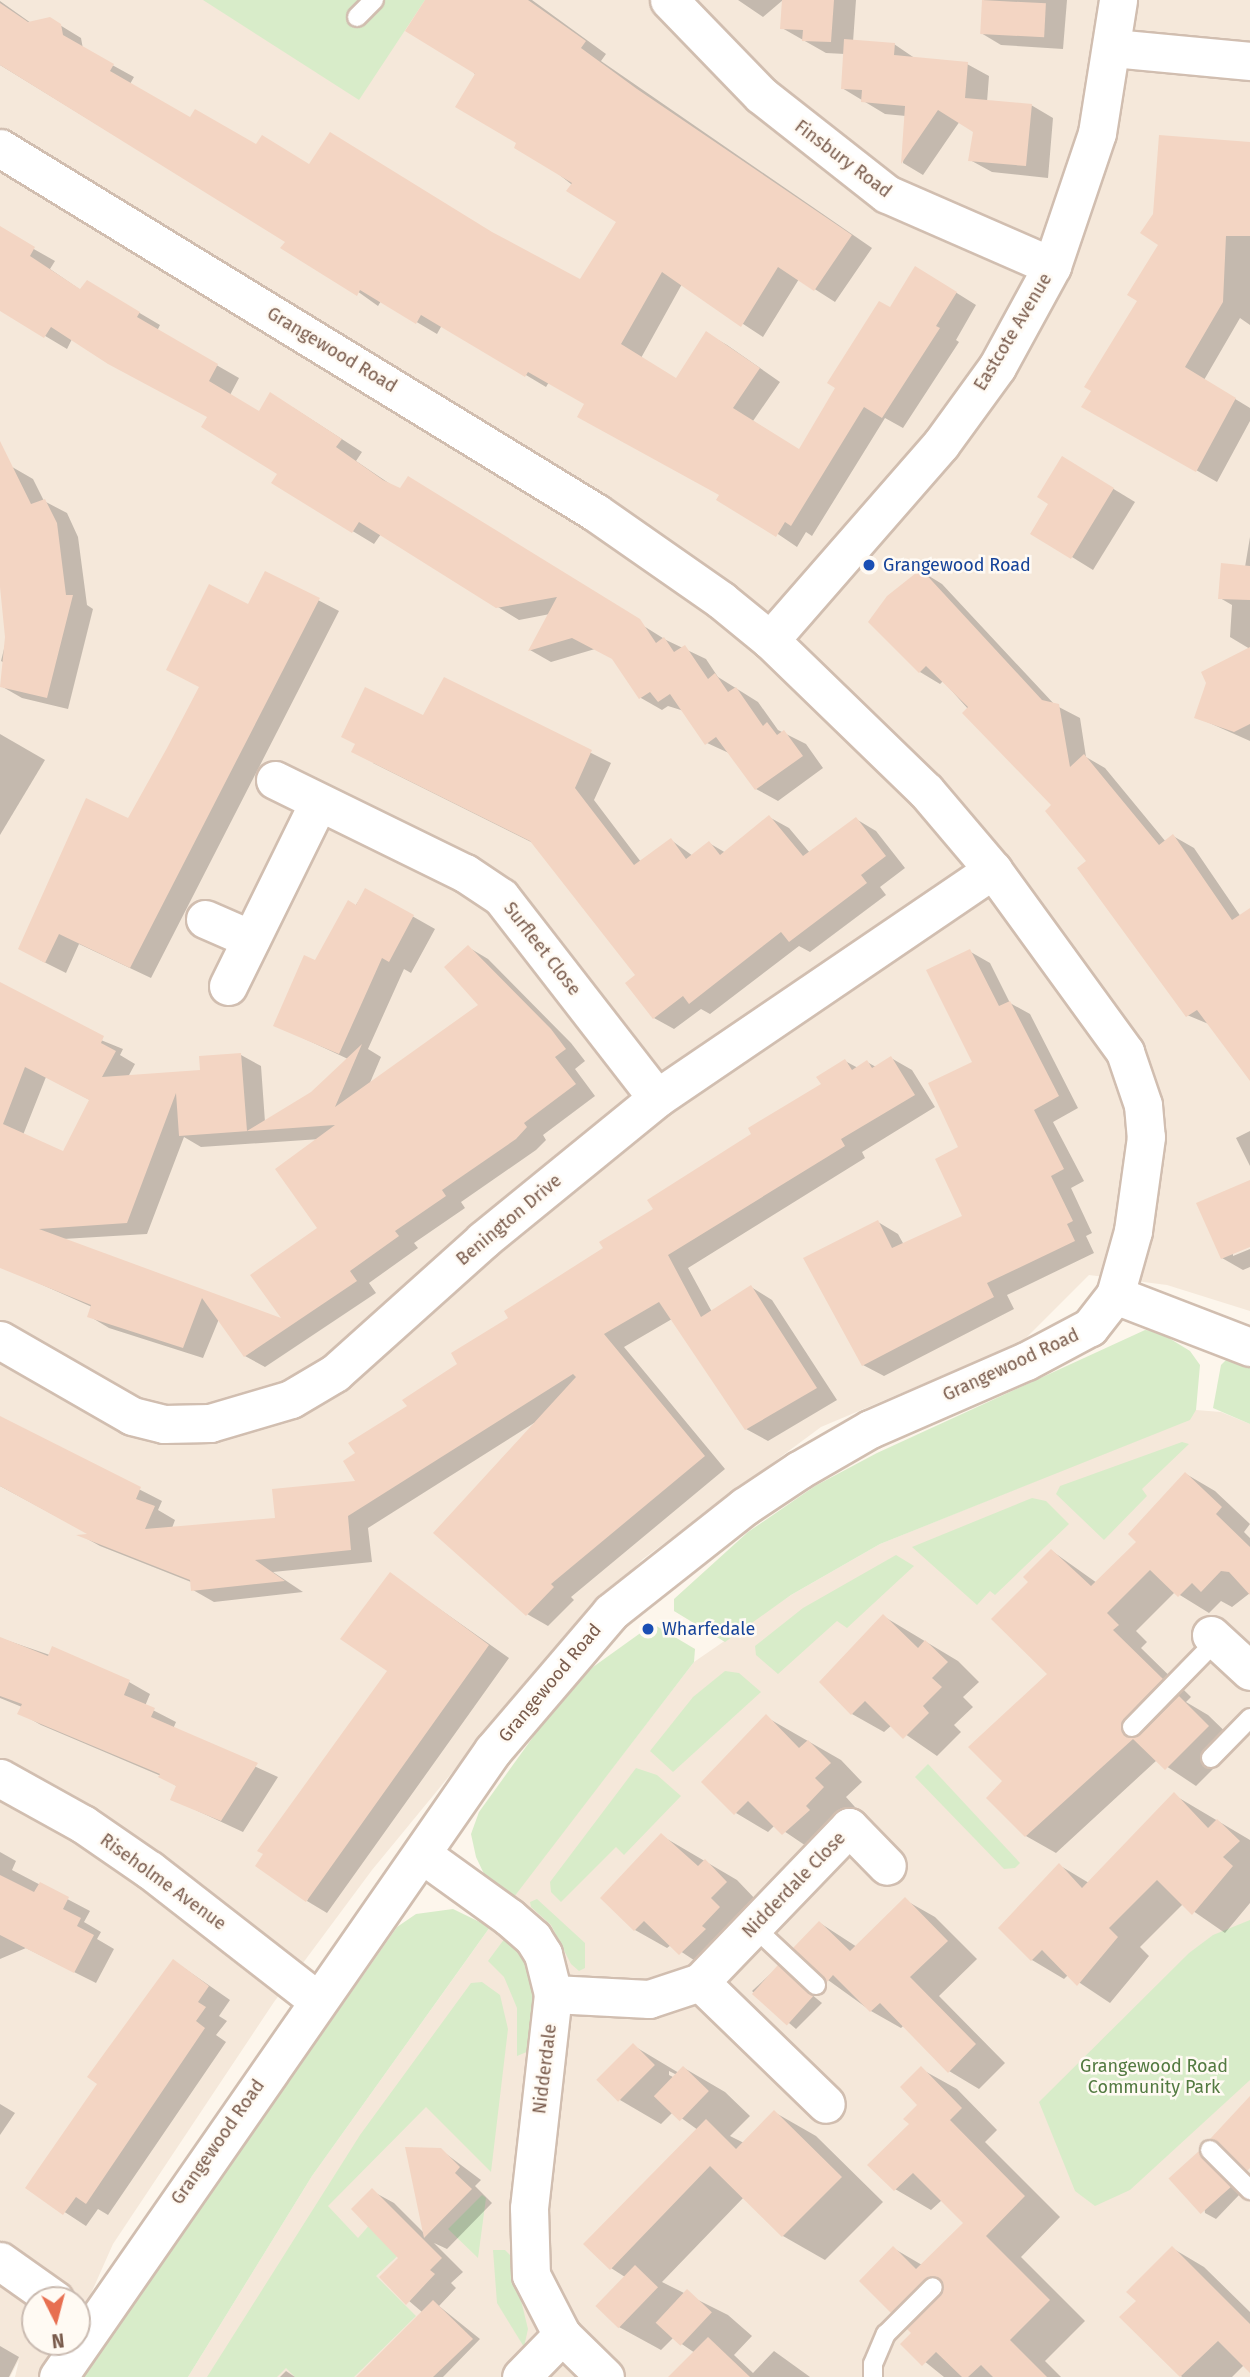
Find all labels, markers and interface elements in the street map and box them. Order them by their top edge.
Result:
street label: Finsbury Road [790,116,896,202]
street label: Eastcote Avenue [970,269,1056,395]
street label: Grangewood Road [263,303,401,397]
place label: Grangewood Road [883,554,1031,576]
marker: Grangewood Road [861,557,877,573]
street label: Surfleet Close [499,898,585,1000]
street label: Benington Drive [452,1170,566,1270]
street label: Grangewood Road [939,1324,1083,1406]
place label: Wharfedale [662,1618,755,1640]
street label: Grangewood Road [494,1619,606,1747]
marker: Wharfedale [640,1621,656,1637]
street label: Nidderdale Close [738,1827,850,1943]
street label: Riseholme Avenue [96,1829,230,1935]
street label: Nidderdale [529,2023,561,2115]
park label: Grangewood Road Community Park [1080,2056,1228,2098]
street label: Grangewood Road [167,2075,269,2209]
north arrow [21,2286,91,2356]
text: N [51,2328,66,2352]

